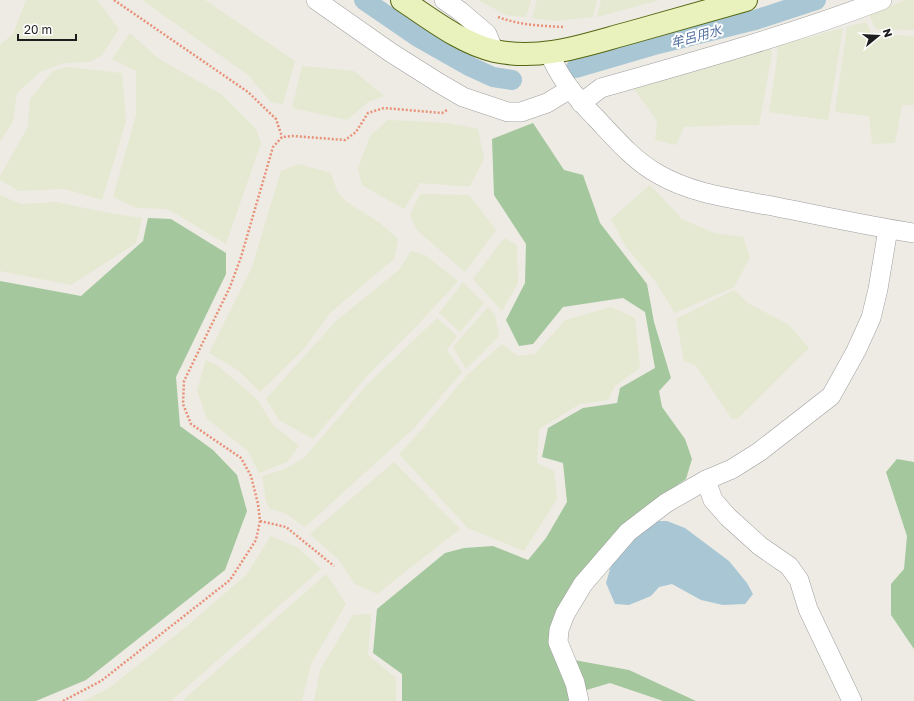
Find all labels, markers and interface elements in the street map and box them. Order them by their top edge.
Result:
scale bar [18,16,76,42]
north arrow [858,16,898,56]
water label: 牟呂用水 [669,21,725,50]
text: 20 m [24,22,52,37]
text: N [881,27,895,39]

